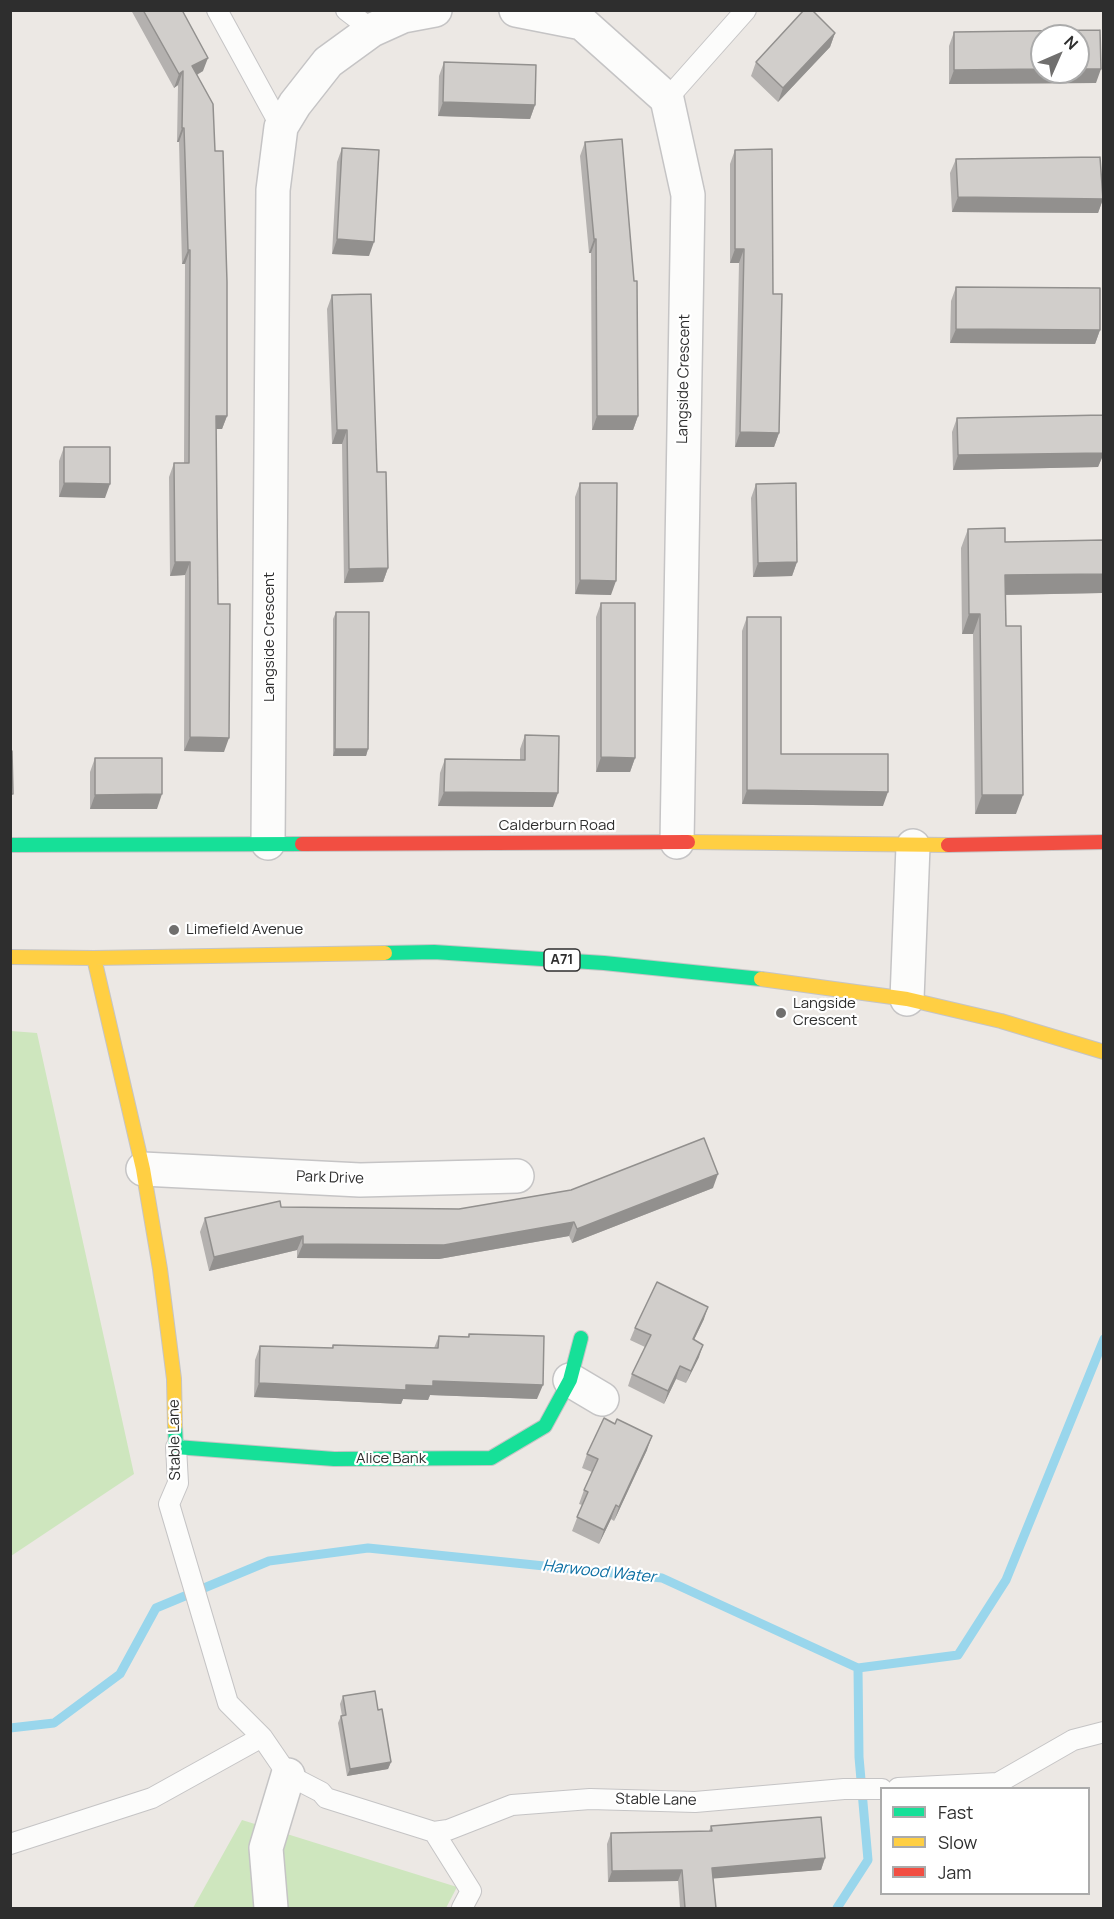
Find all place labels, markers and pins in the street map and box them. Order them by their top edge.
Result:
place label: Limefield Avenue [186,921,303,939]
marker: Limefield Avenue [167,923,181,937]
place label: Langside Crescent [793,995,857,1030]
marker: Langside Crescent [774,1006,788,1020]

